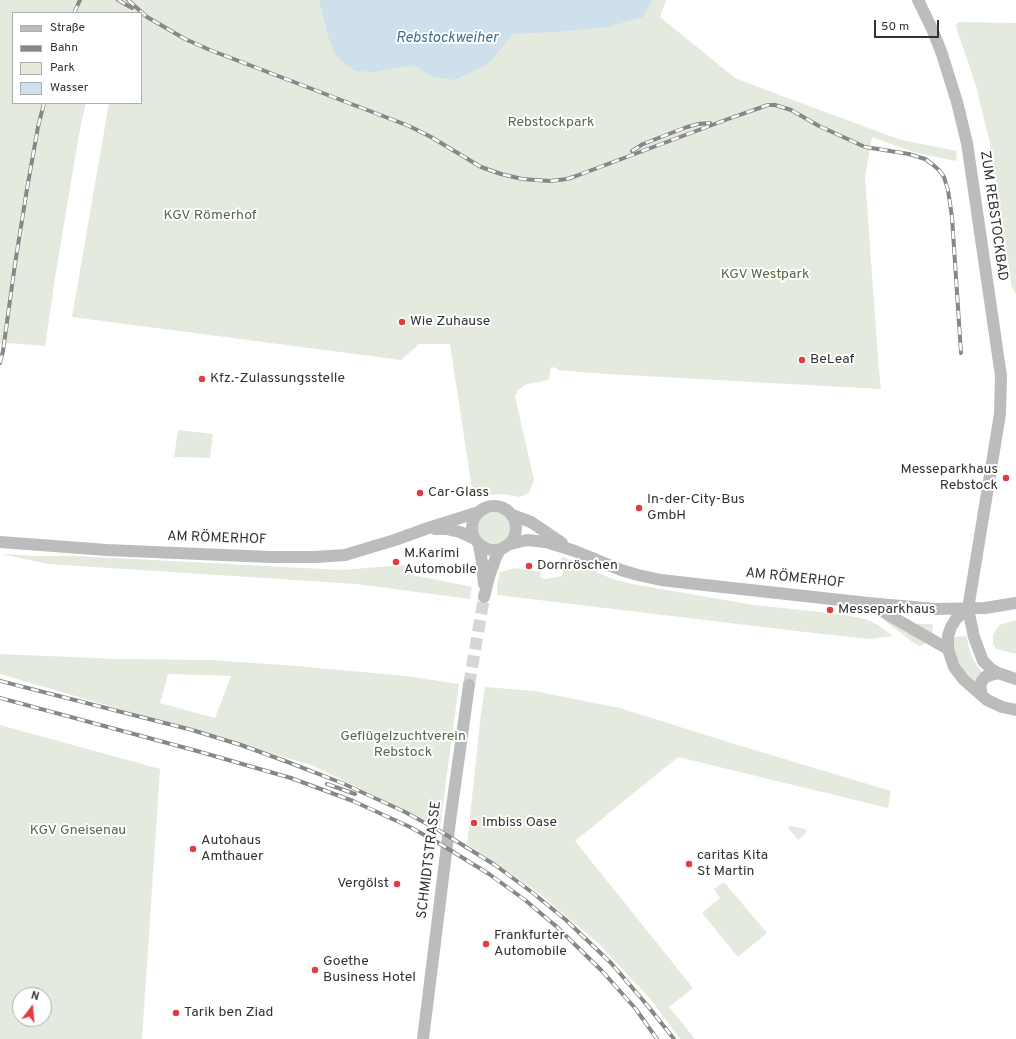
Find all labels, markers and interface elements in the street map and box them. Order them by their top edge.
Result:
legend [12,12,142,104]
scale bar [876,12,941,38]
text: 50 m [881,19,909,35]
text: Straße [50,20,85,36]
water label: Rebstockweiher [396,30,498,48]
text: Bahn [50,40,78,56]
text: Park [50,60,75,76]
text: Wasser [50,80,88,96]
park label: Rebstockpark [508,115,594,131]
street label: ZUM REBSTOCKBAD [976,150,1010,282]
park label: KGV Römerhof [163,208,257,224]
park label: KGV Westpark [721,267,809,283]
place label: Wie Zuhause [410,314,490,330]
marker: Wie Zuhause [397,317,407,327]
place label: BeLeaf [810,352,854,368]
marker: BeLeaf [797,355,807,365]
place label: Kfz.-Zulassungsstelle [210,371,345,387]
marker: Kfz.-Zulassungsstelle [197,374,207,384]
place label: Messeparkhaus Rebstock [900,462,998,494]
marker: Messeparkhaus Rebstock [1001,473,1011,483]
place label: Car-Glass [428,485,489,501]
marker: Car-Glass [415,488,425,498]
place label: In-der-City-Bus GmbH [647,492,745,524]
marker: In-der-City-Bus GmbH [634,503,644,513]
street label: AM RÖMERHOF [167,529,267,549]
place label: M.Karimi Automobile [404,546,477,578]
marker: M.Karimi Automobile [391,557,401,567]
place label: Dornröschen [537,558,618,574]
marker: Dornröschen [524,561,534,571]
street label: AM RÖMERHOF [745,565,845,593]
place label: Messeparkhaus [838,602,936,618]
marker: Messeparkhaus [825,605,835,615]
park label: Geflügelzuchtverein Rebstock [340,729,466,762]
street label: SCHMIDTSTRASSE [414,800,446,920]
place label: Imbiss Oase [482,815,557,831]
marker: Imbiss Oase [469,818,479,828]
park label: KGV Gneisenau [30,823,126,839]
place label: Autohaus Amthauer [201,833,263,866]
marker: Autohaus Amthauer [188,844,198,854]
place label: caritas Kita St Martin [697,848,768,880]
marker: caritas Kita St Martin [684,859,694,869]
place label: Vergölst [337,876,389,892]
marker: Vergölst [392,879,402,889]
place label: Frankfurter Automobile [494,928,567,960]
marker: Frankfurter Automobile [481,939,491,949]
place label: Goethe Business Hotel [323,954,416,986]
marker: Goethe Business Hotel [310,965,320,975]
north arrow [12,987,52,1027]
text: N [29,989,41,1004]
place label: Tarik ben Ziad [184,1005,273,1021]
marker: Tarik ben Ziad [171,1008,181,1018]

